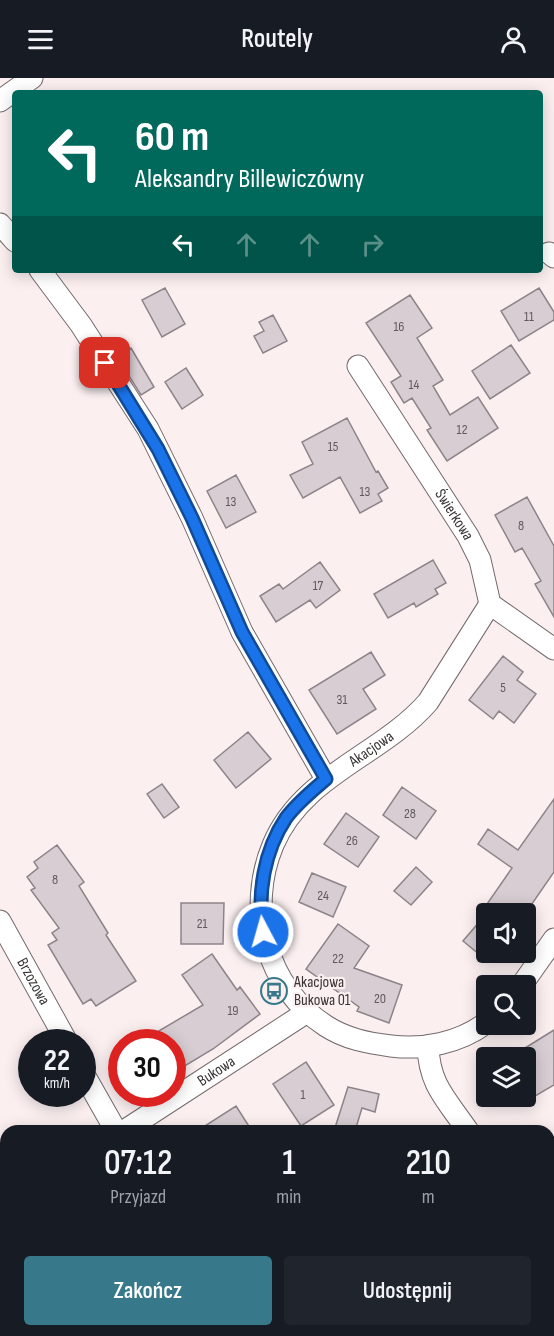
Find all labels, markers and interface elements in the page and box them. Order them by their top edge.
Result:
icon: menu [24,23,57,56]
text: Routely [241,23,313,55]
icon: person [497,23,530,56]
text: 60 m [135,112,209,163]
icon: left [36,114,114,192]
text: Aleksandry Billewiczówny [135,163,364,195]
icon: left [167,228,200,261]
icon: ahead [230,228,263,261]
icon: ahead [293,228,326,261]
icon: right [356,228,389,261]
house number: 11 [524,308,534,325]
house number: 16 [393,318,405,335]
pin [79,337,130,388]
icon: arrive [88,346,121,379]
house number: 14 [409,376,420,393]
house number: 12 [457,421,468,438]
house number: 15 [328,438,339,455]
house number: 13 [360,483,371,500]
street label: Świerkowa [431,485,478,543]
house number: 13 [226,493,237,510]
house number: 8 [518,517,524,534]
house number: 17 [313,577,324,594]
house number: 5 [500,679,506,696]
house number: 31 [337,691,347,708]
street label: Akacjowa [344,727,397,771]
house number: 28 [404,805,416,822]
house number: 26 [346,832,358,849]
house number: 8 [52,871,58,888]
house number: 24 [317,887,329,904]
position arrow [231,900,295,964]
map controls [476,903,536,1107]
button: sound [476,903,536,963]
house number: 21 [197,915,207,932]
house number: 22 [332,950,344,967]
street label: Brzozowa [13,955,54,1008]
place label: Akacjowa Bukowa 01 [293,973,351,1010]
button: search [476,975,536,1035]
bus stop icon: Akacjowa Bukowa 01 [259,976,289,1006]
house number: 20 [374,990,386,1007]
house number: 19 [227,1002,239,1019]
speed limit sign: 30 [108,1029,186,1107]
text: 22 [44,1043,70,1079]
button: layers [476,1047,536,1107]
street label: Bukowa [194,1052,239,1090]
text: km/h [44,1074,70,1093]
house number: 1 [301,1086,306,1103]
text: 07:12 [104,1142,172,1185]
text: 1 [282,1142,296,1185]
text: 210 [405,1142,451,1185]
text: Przyjazd [110,1185,166,1209]
text: min [276,1185,301,1209]
text: m [422,1185,435,1209]
button: Zakończ [24,1256,272,1325]
button: Udostępnij [284,1256,531,1325]

